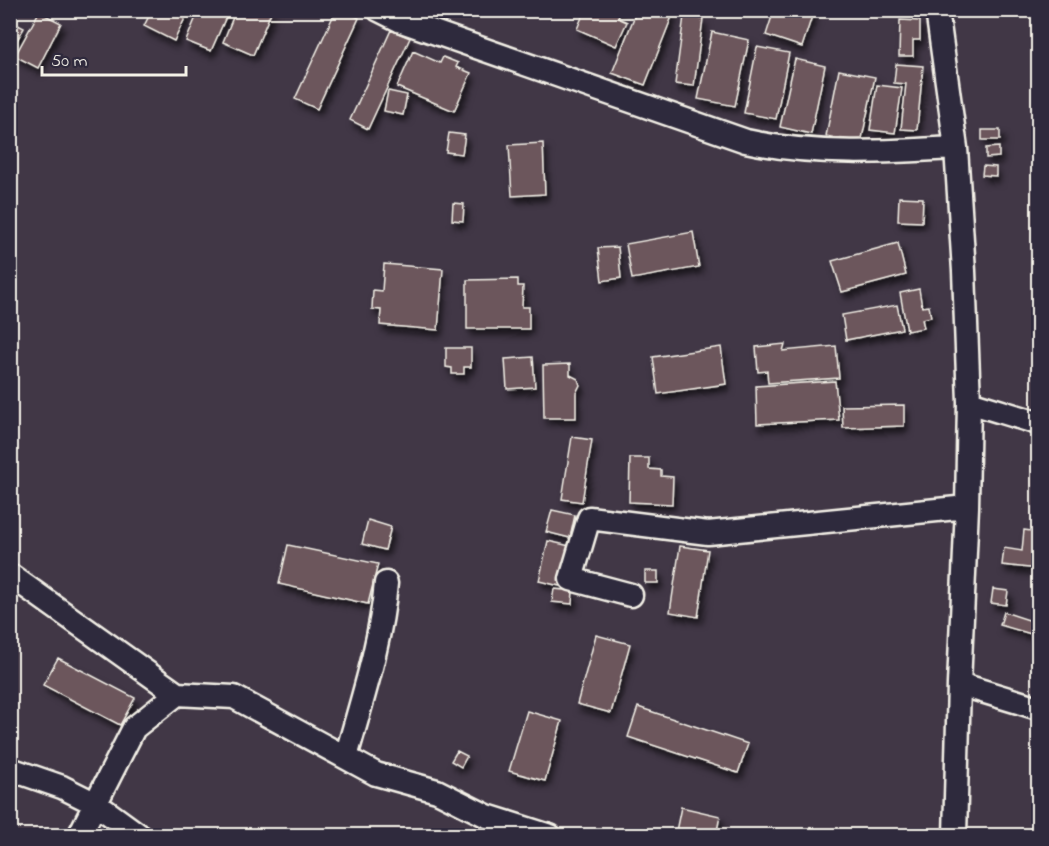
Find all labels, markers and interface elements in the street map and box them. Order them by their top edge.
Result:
scale bar [42,39,186,77]
text: 50 m [51,49,88,75]

